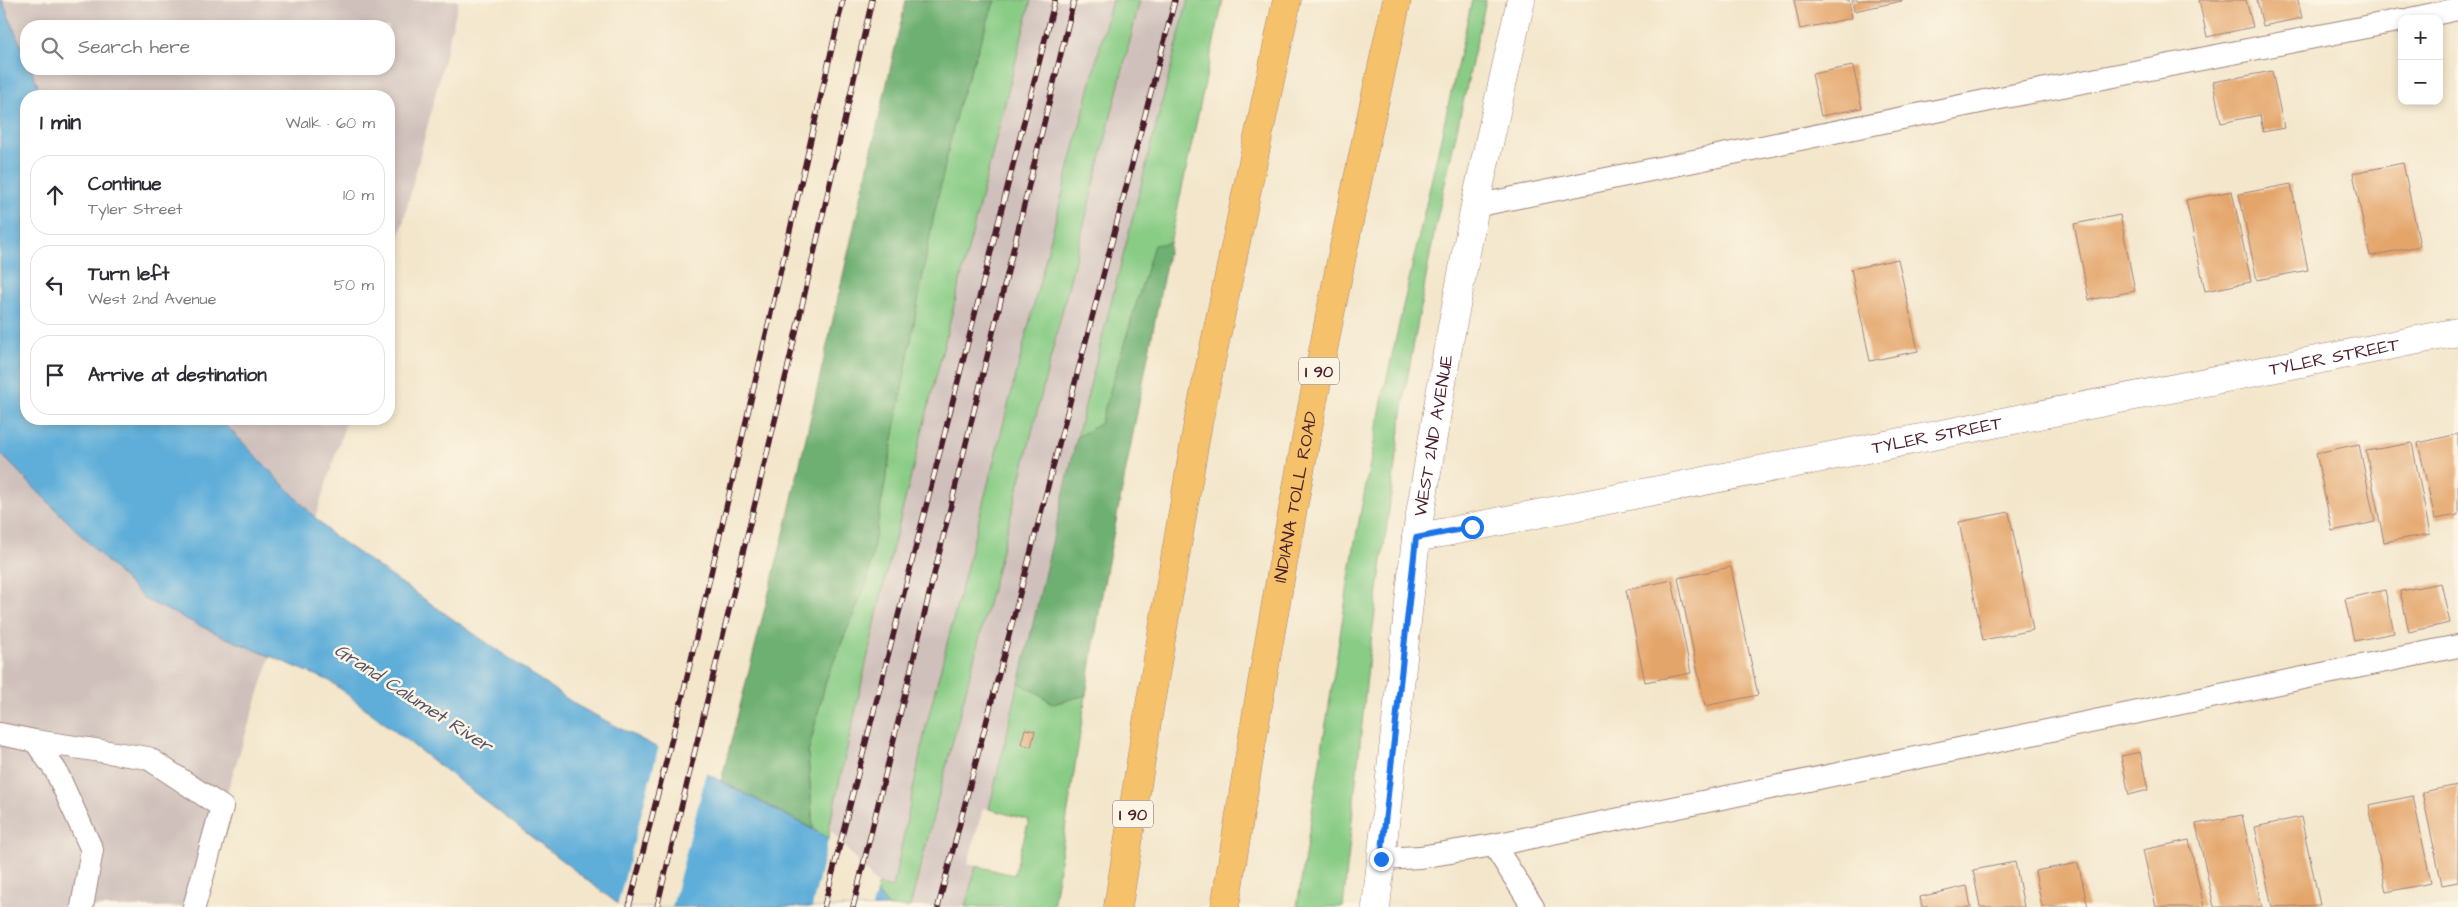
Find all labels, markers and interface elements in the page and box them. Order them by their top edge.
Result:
map controls [2398,15,2443,105]
button: + [2398,15,2443,60]
search box [20,20,395,75]
icon: search [38,34,66,62]
text: Search here [78,34,190,61]
button: − [2398,60,2443,105]
text: 1 min [40,108,81,137]
text: Walk · 60 m [285,112,375,134]
text: Continue [88,171,162,198]
icon: ahead [41,181,69,209]
text: 10 m [343,184,374,206]
text: Tyler Street [88,198,183,220]
text: Turn left [88,261,169,288]
icon: left [41,271,69,299]
text: 50 m [334,274,374,296]
text: West 2nd Avenue [88,288,216,310]
street label: TYLER STREET [2267,332,2402,382]
street label: WEST 2ND AVENUE [1408,353,1460,518]
road number: I 90 [1299,358,1339,384]
icon: arrive [41,361,69,389]
text: Arrive at destination [88,362,267,389]
street label: INDIANA TOLL ROAD [1268,409,1324,585]
street label: TYLER STREET [1870,410,2005,461]
route start [1461,516,1484,539]
water label: Grand Calumet River [329,637,500,761]
road number: I 90 [1113,801,1153,828]
route end [1370,848,1393,871]

